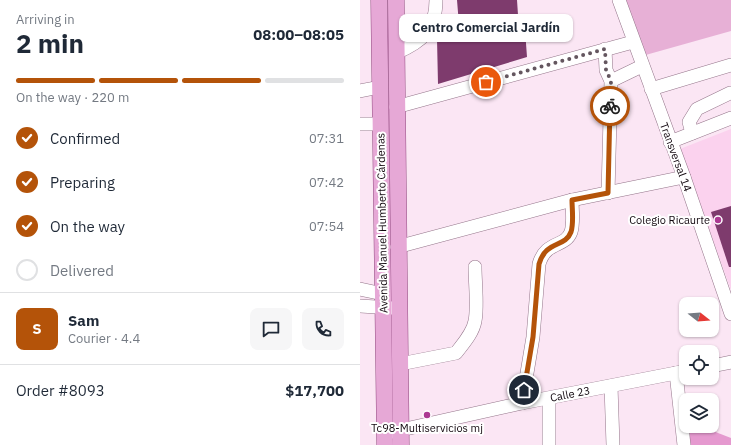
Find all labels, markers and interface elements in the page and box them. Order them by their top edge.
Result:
text: Arriving in [16,11,75,28]
callout: Centro Comercial Jardín [399,14,573,42]
text: Centro Comercial Jardín [412,19,560,36]
text: 08:00–08:05 [253,25,344,44]
text: 2 min [16,26,84,60]
pin [469,65,503,99]
icon: bag [475,71,497,93]
courier [590,86,630,126]
text: On the way · 220 m [16,89,129,106]
icon: bike [599,95,621,117]
street label: Transversal 14 [657,121,695,194]
icon: check [16,127,38,149]
text: Confirmed [50,129,120,148]
text: 07:31 [309,130,344,147]
street label: Avenida Manuel Humberto Cárdenas [373,133,391,313]
icon: check [16,171,38,193]
text: Preparing [50,173,115,192]
text: 07:42 [309,174,344,191]
place label: Colegio Ricaurte [629,213,710,227]
icon: check [16,215,38,237]
marker: Colegio Ricaurte [713,215,723,225]
text: On the way [50,217,125,236]
text: 07:54 [309,218,344,235]
text: Delivered [50,261,114,280]
north arrow [679,297,719,337]
map controls [679,297,719,433]
button: chat [250,308,292,350]
button: phone [302,308,344,350]
text: Sam [68,311,99,330]
text: S [32,319,42,338]
text: Courier · 4.4 [68,330,140,347]
button: locate [679,345,719,385]
pin [507,373,541,407]
icon: home [513,379,535,401]
text: Order #8093 [16,381,105,400]
text: $17,700 [285,381,344,400]
street label: Calle 23 [549,383,591,405]
button: layers [679,393,719,433]
marker: Tc98-Multiservicios mj [422,410,432,420]
place label: Tc98-Multiservicios mj [371,421,483,435]

